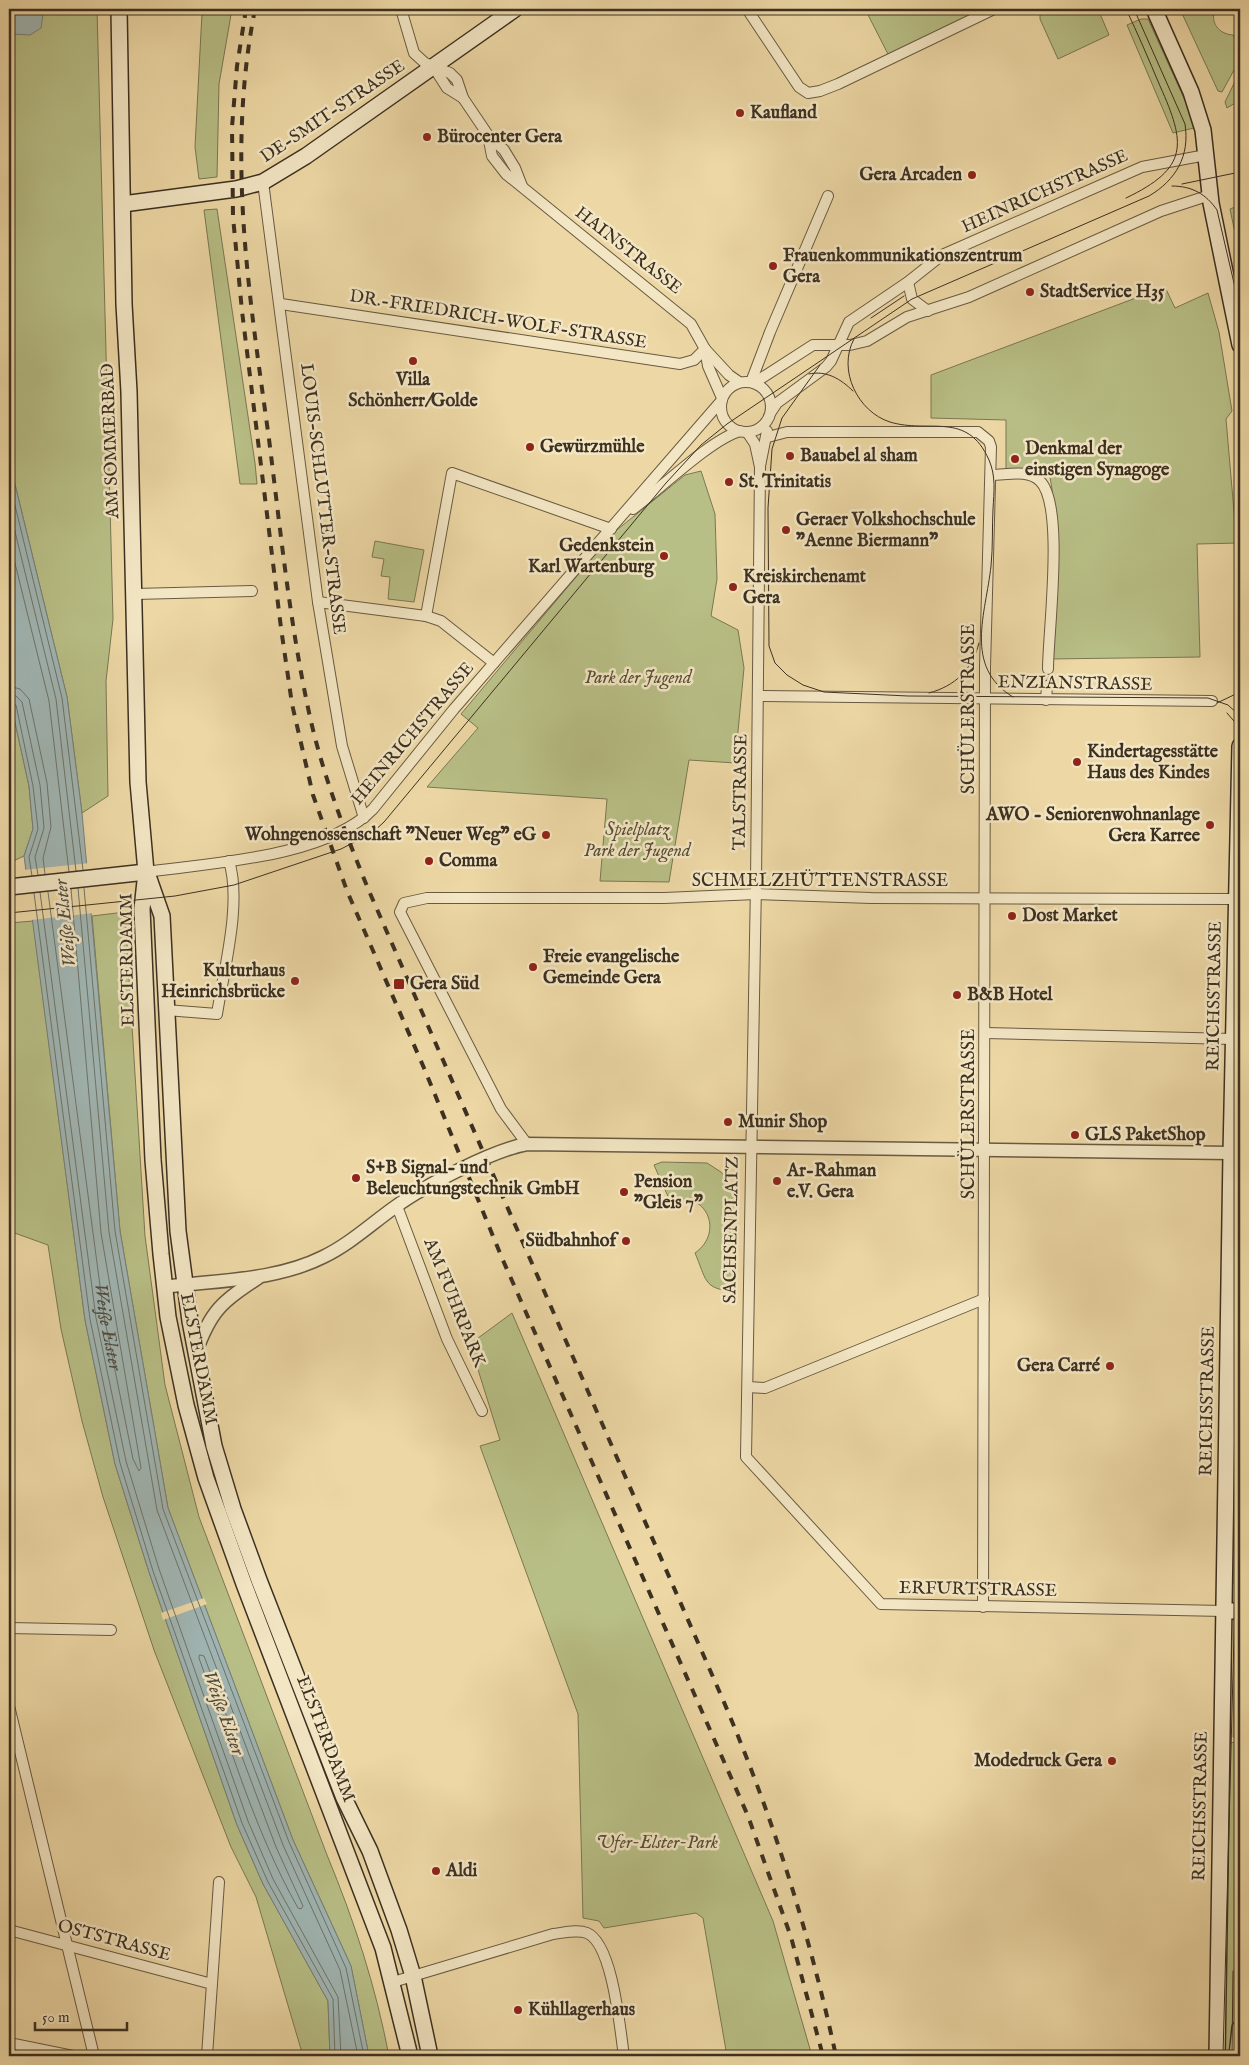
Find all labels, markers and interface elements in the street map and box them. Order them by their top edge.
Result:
street label: DE-SMIT-STRASSE [256,55,410,169]
place label: Kaufland [750,102,817,125]
marker: Kaufland [734,107,746,119]
place label: Bürocenter Gera [437,126,563,149]
marker: Bürocenter Gera [421,131,433,143]
street label: HEINRICHSTRASSE [958,145,1132,239]
place label: Gera Arcaden [859,164,962,187]
marker: Gera Arcaden [966,169,978,181]
street label: HAINSTRASSE [570,202,686,300]
place label: Frauenkommunikationszentrum Gera [783,245,1022,289]
marker: Frauenkommunikationszentrum Gera [767,260,779,272]
place label: StadtService H35 [1040,281,1165,304]
street label: DR.-FRIEDRICH-WOLF-STRASSE [348,285,648,355]
marker: StadtService H35 [1024,286,1036,298]
marker: Villa Schönherr/Golde [407,355,419,367]
street label: LOUIS-SCHLUTTER-STRASSE [294,362,350,636]
street label: AM SOMMERBAD [97,363,125,520]
place label: Villa Schönherr/Golde [348,369,478,413]
place label: Gewürzmühle [540,436,645,459]
place label: Denkmal der einstigen Synagoge [1025,438,1170,482]
marker: Gewürzmühle [524,441,536,453]
place label: Bauabel al sham [800,445,918,468]
marker: Bauabel al sham [784,450,796,462]
marker: Denkmal der einstigen Synagoge [1009,453,1021,465]
place label: St. Trinitatis [739,471,832,494]
marker: St. Trinitatis [723,476,735,488]
place label: Geraer Volkshochschule "Aenne Biermann" [796,509,976,553]
marker: Geraer Volkshochschule "Aenne Biermann" [780,524,792,536]
place label: Gedenkstein Karl Wartenburg [528,535,655,579]
marker: Gedenkstein Karl Wartenburg [658,550,670,562]
place label: Kreiskirchenamt Gera [743,566,867,610]
marker: Kreiskirchenamt Gera [727,581,739,593]
street label: SCHÜLERSTRASSE [957,624,981,794]
street label: HEINRICHSTRASSE [346,658,480,810]
park label: Park der Jugend [585,667,693,690]
street label: ENZIANSTRASSE [997,671,1153,697]
street label: TALSTRASSE [728,733,754,851]
place label: Kindertagesstätte Haus des Kindes [1087,741,1219,785]
marker: Kindertagesstätte Haus des Kindes [1071,756,1083,768]
place label: AWO - Seniorenwohnanlage Gera Karree [985,804,1201,848]
park label: Spielplatz Park der Jugend [584,819,692,863]
marker: AWO - Seniorenwohnanlage Gera Karree [1204,819,1216,831]
place label: Wohngenossenschaft "Neuer Weg" eG [244,824,537,847]
marker: Wohngenossenschaft "Neuer Weg" eG [540,829,552,841]
place label: Comma [439,850,498,873]
marker: Comma [423,855,435,867]
street label: SCHMELZHÜTTENSTRASSE [692,869,948,893]
water label: Weiße Elster [49,876,83,968]
street label: ELSTERDAMM [115,893,141,1027]
place label: Dost Market [1022,905,1119,928]
marker: Dost Market [1006,910,1018,922]
street label: REICHSSTRASSE [1202,921,1228,1071]
place label: Freie evangelische Gemeinde Gera [543,946,680,990]
place label: Kulturhaus Heinrichsbrücke [161,960,286,1004]
marker: Freie evangelische Gemeinde Gera [527,961,539,973]
place label: Gera Süd [410,973,479,996]
marker: Kulturhaus Heinrichsbrücke [289,975,301,987]
marker: Gera Süd [392,977,406,991]
place label: B&B Hotel [967,984,1054,1007]
marker: B&B Hotel [951,989,963,1001]
street label: SCHÜLERSTRASSE [957,1029,981,1199]
place label: Munir Shop [738,1111,827,1134]
marker: Munir Shop [722,1116,734,1128]
place label: GLS PaketShop [1085,1124,1206,1147]
marker: GLS PaketShop [1069,1129,1081,1141]
street label: SACHSENPLATZ [719,1156,745,1304]
place label: S+B Signal- und Beleuchtungstechnik GmbH [366,1157,580,1201]
place label: Ar-Rahman e.V. Gera [786,1160,877,1204]
place label: Pension "Gleis 7" [634,1171,703,1215]
marker: S+B Signal- und Beleuchtungstechnik GmbH [350,1172,362,1184]
marker: Ar-Rahman e.V. Gera [771,1175,783,1187]
marker: Pension "Gleis 7" [618,1186,630,1198]
place label: Südbahnhof [526,1230,619,1253]
street label: AM FUHRPARK [417,1234,491,1372]
marker: Südbahnhof [620,1235,632,1247]
water label: Weiße Elster [88,1282,127,1374]
street label: ELSTERDAMM [174,1291,222,1427]
street label: REICHSSTRASSE [1195,1326,1221,1476]
place label: Gera Carré [1017,1355,1101,1378]
marker: Gera Carré [1104,1360,1116,1372]
street label: ERFURTSTRASSE [899,1577,1057,1603]
water label: Weiße Elster [197,1667,250,1760]
street label: ELSTERDAMM [290,1672,360,1806]
street label: REICHSSTRASSE [1188,1731,1214,1881]
place label: Modedruck Gera [974,1750,1103,1773]
marker: Modedruck Gera [1106,1755,1118,1767]
park label: Ufer-Elster-Park [596,1832,718,1855]
place label: Aldi [445,1860,478,1883]
marker: Aldi [430,1865,442,1877]
street label: OSTSTRASSE [55,1915,173,1967]
place label: Kühllagerhaus [528,1999,636,2022]
scale bar [35,2000,128,2032]
marker: Kühllagerhaus [512,2004,524,2016]
text: 50 m [42,2008,70,2027]

